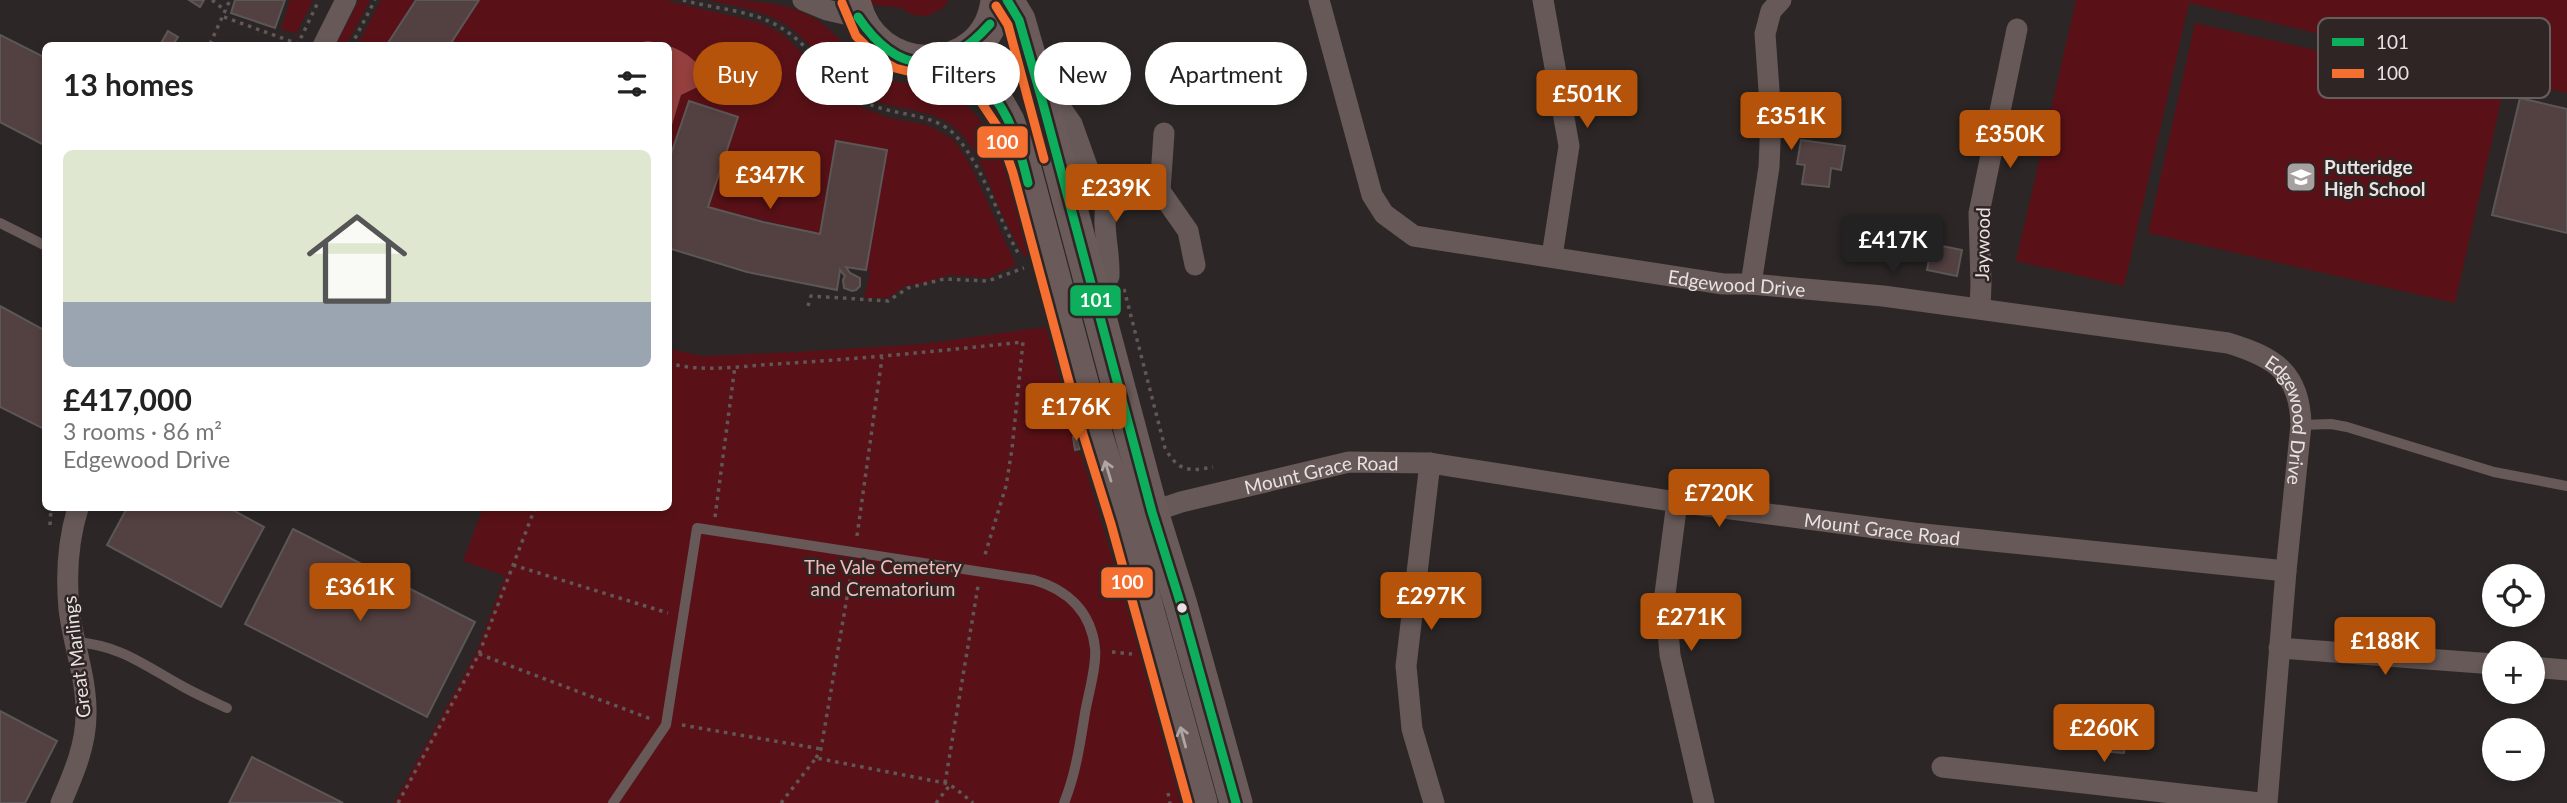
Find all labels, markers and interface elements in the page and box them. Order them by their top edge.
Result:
legend [2318,18,2550,98]
text: 101 [2376,30,2409,53]
chip: Buy [693,42,782,105]
chip: Rent [796,42,893,105]
chip: Filters [907,42,1020,105]
chip: New [1034,42,1131,105]
chip: Apartment [1145,42,1307,105]
text: 100 [2376,61,2409,84]
icon: filters [613,65,651,103]
text: 13 homes [63,66,194,102]
pin: £501K [1538,71,1636,130]
text: £501K [1552,79,1622,107]
pin: £351K [1742,92,1840,152]
text: £351K [1756,101,1826,129]
pin: £350K [1961,110,2059,170]
text: £350K [1975,119,2045,147]
line badge: 100 [976,125,1029,159]
text: 100 [985,130,1019,153]
pin: £347K [721,152,819,211]
place label: Putteridge High School [2324,155,2426,200]
text: £347K [735,160,805,188]
school or university icon: Putteridge High School [2284,160,2318,194]
pin: £239K [1067,164,1165,224]
text: £239K [1081,173,1151,201]
icon: home [294,196,420,322]
street label: Jaywood [1970,207,1994,281]
pin: £417K [1844,216,1942,276]
text: £417K [1858,225,1928,253]
street label: Edgewood Drive [1666,264,1806,300]
line badge: 101 [1069,284,1122,317]
text: 101 [1079,288,1113,311]
street label: Edgewood Drive [2261,349,2313,486]
text: £417,000 [63,381,192,417]
pin: £176K [1027,384,1125,443]
text: £176K [1041,392,1111,420]
text: 3 rooms · 86 m² [63,417,222,445]
text: Edgewood Drive [63,445,230,473]
street label: Mount Grace Road [1242,450,1399,498]
one-way arrow [1100,461,1113,483]
pin: £720K [1670,470,1768,529]
text: £720K [1684,478,1754,506]
street label: Mount Grace Road [1803,507,1961,549]
park label: The Vale Cemetery and Crematorium [804,555,962,600]
pin: £361K [311,564,409,623]
map controls [2482,564,2545,781]
button: locate [2482,564,2545,627]
line badge: 100 [1100,566,1154,599]
text: 100 [1110,570,1144,593]
text: £361K [325,572,395,600]
pin: £297K [1382,572,1480,632]
text: £297K [1396,581,1466,609]
pin: £271K [1642,594,1740,653]
street label: Great Marlings [57,595,95,719]
unlabelled marker [1175,601,1189,615]
text: £271K [1656,602,1726,630]
pin: £188K [2336,618,2434,677]
text: £188K [2350,626,2420,654]
button: + [2482,641,2545,704]
pin: £260K [2055,704,2153,764]
text: £260K [2069,713,2139,741]
button: − [2482,718,2545,781]
one-way arrow [1176,726,1189,749]

